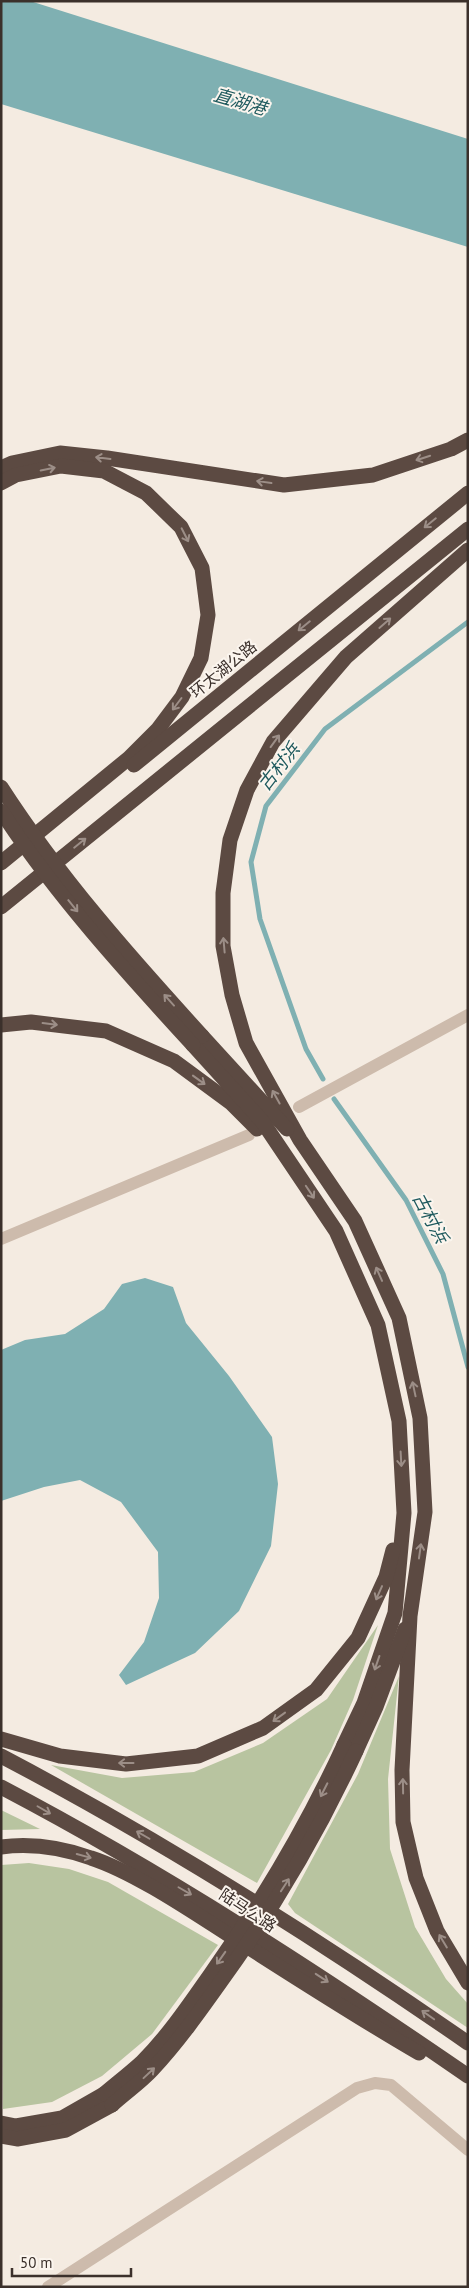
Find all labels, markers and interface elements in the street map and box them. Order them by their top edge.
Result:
water label: 直湖港 [211,83,272,121]
one-way arrow [95,453,111,463]
one-way arrow [415,454,431,464]
one-way arrow [39,464,55,473]
one-way arrow [256,477,272,487]
one-way arrow [424,518,437,529]
one-way arrow [181,527,190,542]
one-way arrow [379,617,392,628]
one-way arrow [298,621,311,632]
street label: 环太湖公路 [186,636,260,702]
one-way arrow [171,697,182,710]
one-way arrow [270,734,280,748]
water label: 古村浜 [253,737,306,795]
one-way arrow [73,838,86,849]
one-way arrow [67,899,78,912]
one-way arrow [219,938,228,954]
one-way arrow [163,993,175,1006]
one-way arrow [41,1019,57,1029]
one-way arrow [192,1074,205,1085]
one-way arrow [271,1090,281,1105]
one-way arrow [304,1185,315,1199]
water label: 古村浜 [408,1189,454,1249]
one-way arrow [373,1267,383,1282]
one-way arrow [409,1382,418,1398]
one-way arrow [396,1451,405,1467]
one-way arrow [415,1543,425,1559]
one-way arrow [373,1585,383,1600]
one-way arrow [372,1655,381,1671]
one-way arrow [272,1712,286,1722]
one-way arrow [119,1758,135,1768]
one-way arrow [398,1778,407,1794]
one-way arrow [318,1782,328,1796]
one-way arrow [37,1805,51,1815]
one-way arrow [136,1829,150,1839]
one-way arrow [75,1852,91,1861]
one-way arrow [279,1878,290,1892]
street label: 陆马公路 [216,1884,280,1936]
one-way arrow [177,1887,192,1896]
one-way arrow [437,1934,447,1949]
one-way arrow [216,1951,227,1965]
one-way arrow [315,1973,329,1983]
one-way arrow [421,2010,435,2020]
one-way arrow [142,2067,155,2079]
scale bar [12,2246,131,2278]
text: 50 m [20,2253,53,2272]

